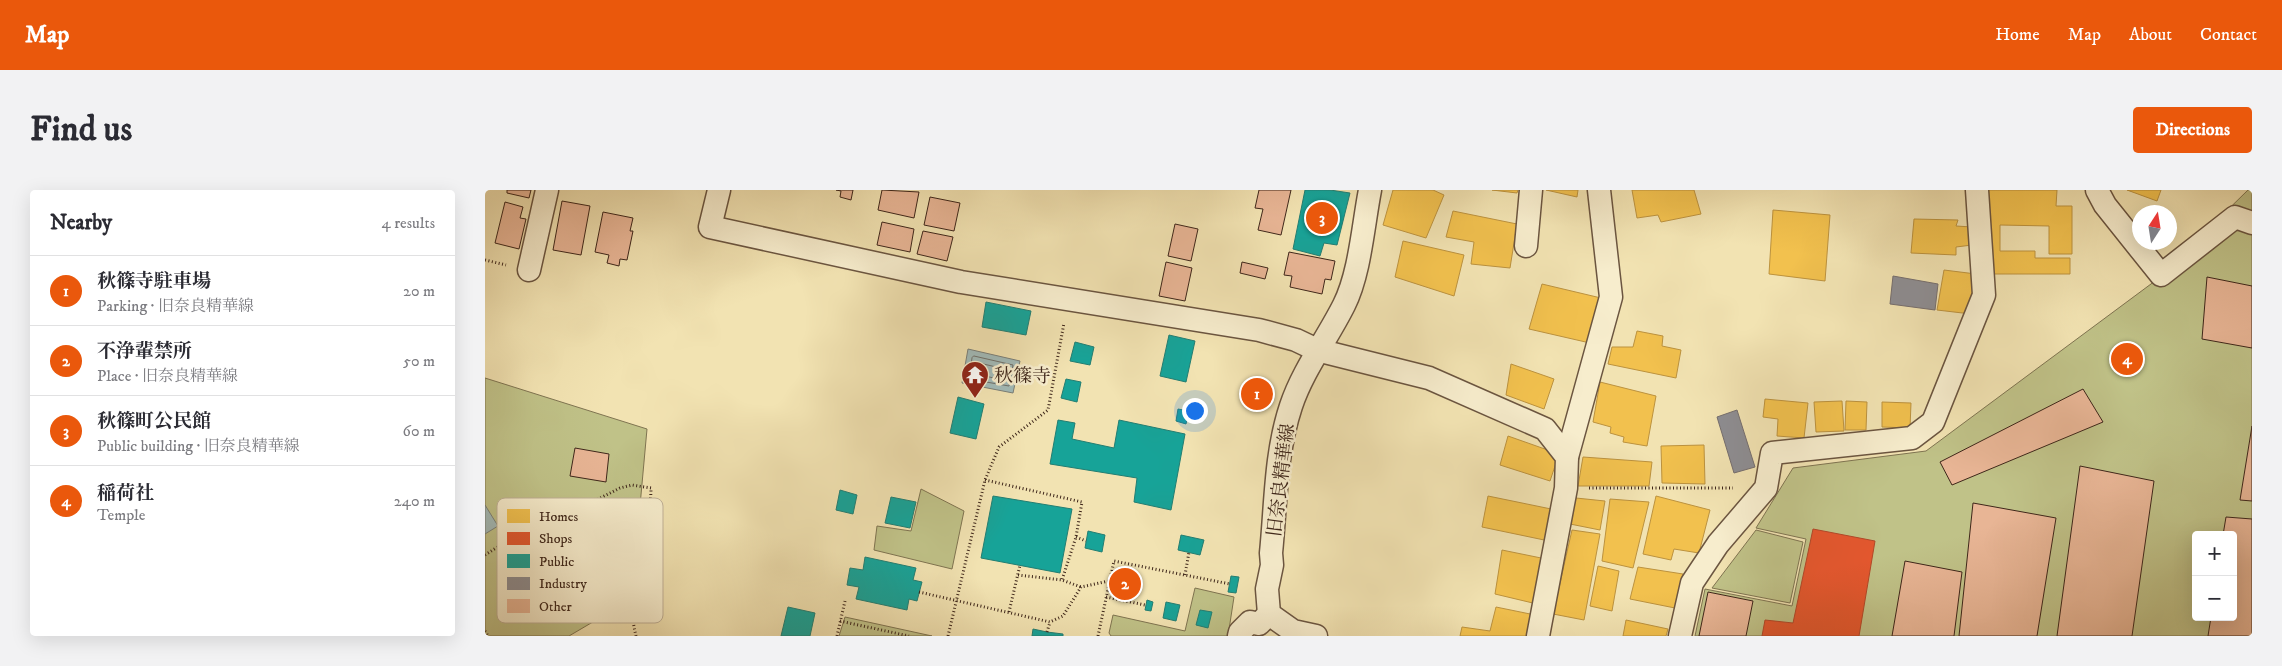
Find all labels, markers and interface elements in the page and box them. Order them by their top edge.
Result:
text: Map [25,20,69,50]
text: Home [1995,24,2040,46]
text: Map [2068,24,2101,46]
text: About [2129,24,2172,46]
text: Contact [2200,24,2257,46]
button: Directions [2133,107,2252,153]
text: Find us [30,108,132,152]
pin: 3 [1306,199,1338,237]
north arrow [2132,205,2177,250]
text: Nearby [50,210,112,236]
text: 4 results [382,213,435,233]
text: 秋篠寺駐車場 [97,270,211,293]
text: 1 [63,281,69,301]
text: 20 m [403,281,435,301]
text: Parking · 旧奈良精華線 [97,296,254,316]
text: 不浄輩禁所 [97,340,192,363]
pin: 4 [2111,340,2143,378]
text: 2 [62,351,70,371]
text: 50 m [403,351,435,371]
temple icon: 秋篠寺 [960,360,990,399]
place label: 秋篠寺 [994,365,1051,388]
text: Place · 旧奈良精華線 [97,366,238,386]
pin: 1 [1241,375,1273,413]
your location [1182,398,1208,424]
text: 秋篠町公民館 [97,410,211,433]
text: 3 [63,421,69,441]
text: 60 m [403,421,435,441]
street label: 旧奈良精華線 [1263,422,1300,538]
text: Public building · 旧奈良精華線 [97,436,300,456]
text: 稲荷社 [97,482,154,505]
text: 4 [61,491,71,511]
text: 240 m [394,491,435,511]
legend [497,498,663,623]
text: Temple [97,505,145,525]
text: Homes [539,508,579,526]
text: Shops [539,530,572,548]
map controls [2192,531,2237,621]
button: + [2192,531,2237,576]
text: Public [539,553,574,571]
pin: 2 [1109,565,1141,603]
text: Industry [539,575,587,593]
button: − [2192,576,2237,621]
text: Other [539,598,572,616]

